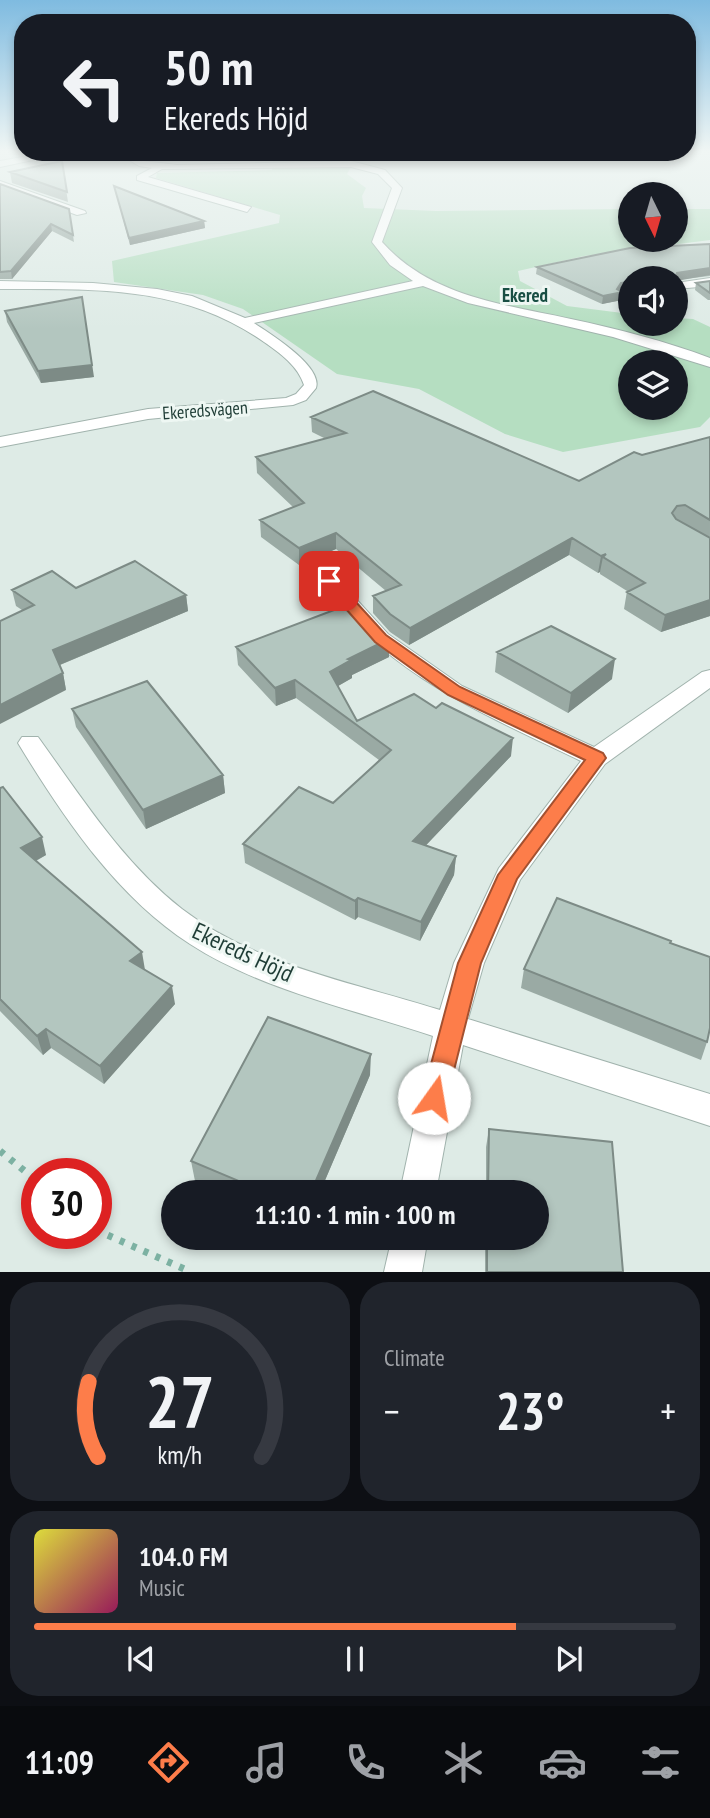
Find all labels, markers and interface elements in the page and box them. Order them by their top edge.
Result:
text: 50 m [164,35,253,99]
icon: left [49,42,140,133]
text: Ekereds Höjd [164,97,308,139]
north arrow [618,182,688,252]
map controls [618,182,688,420]
button: sound [618,266,688,336]
district label: Ekered [502,283,548,307]
button: layers [618,350,688,420]
street label: Ekeredsvägen [162,396,248,424]
pin [299,551,359,611]
icon: arrive [310,562,348,600]
street label: Ekereds Höjd [187,915,299,989]
position arrow [397,1061,471,1135]
speed limit sign: 30 [21,1158,112,1249]
text: 11:10 · 1 min · 100 m [255,1198,455,1231]
text: Climate [384,1343,445,1372]
text: 27 [145,1354,215,1448]
text: 23° [496,1377,564,1444]
text: − [384,1386,400,1435]
text: + [660,1386,676,1435]
text: km/h [158,1439,202,1471]
text: 104.0 FM [139,1540,228,1573]
text: Music [139,1573,185,1602]
icon: previous [122,1640,160,1678]
icon: pause [336,1640,374,1678]
icon: next [550,1640,588,1678]
icon: directions [144,1738,193,1787]
icon: music [242,1738,291,1787]
icon: phone [341,1738,390,1787]
icon: climate [439,1738,488,1787]
icon: car [538,1738,587,1787]
icon: filters [636,1738,685,1787]
text: 11:09 [25,1741,94,1783]

